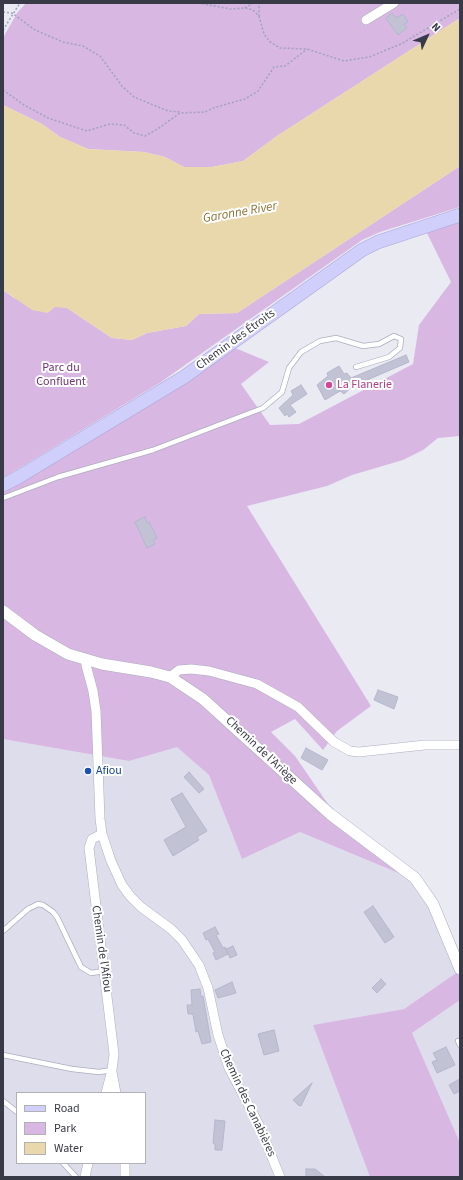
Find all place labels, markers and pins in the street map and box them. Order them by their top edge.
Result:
place label: La Flanerie [337,378,392,392]
marker: La Flanerie [324,380,334,390]
place label: Afiou [96,764,122,778]
marker: Afiou [83,766,93,776]

